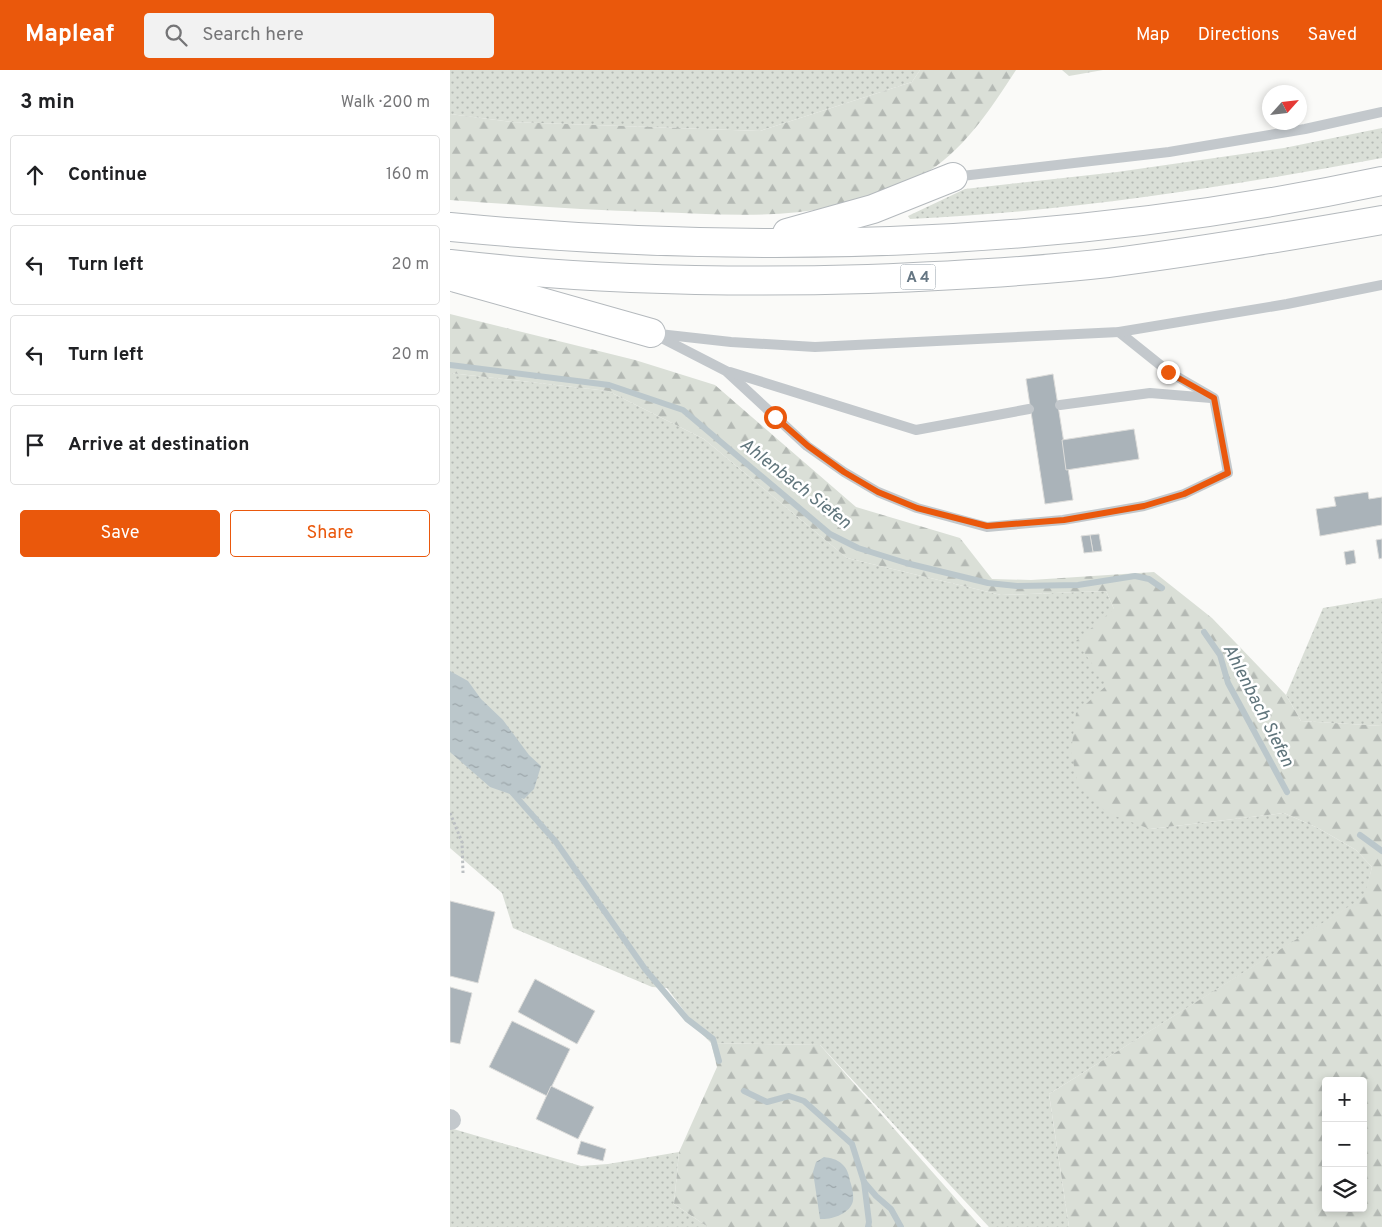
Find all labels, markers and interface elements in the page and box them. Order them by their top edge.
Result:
search box [144,13,494,58]
text: Mapleaf [25,20,114,50]
icon: search [162,21,190,49]
text: Search here [202,23,304,47]
text: Map [1136,24,1170,47]
text: Directions [1198,24,1280,47]
text: Saved [1308,24,1357,47]
north arrow [1262,85,1307,130]
text: 3 min [20,89,75,116]
text: Walk · 200 m [341,93,430,113]
icon: ahead [21,161,49,189]
text: Continue [68,163,147,187]
text: 160 m [386,165,429,185]
icon: left [21,251,49,279]
text: Turn left [68,253,144,277]
text: 20 m [392,255,429,275]
road number: A 4 [900,264,936,290]
icon: left [21,341,49,369]
text: Turn left [68,343,144,367]
text: 20 m [392,345,429,365]
route end [1157,361,1180,384]
route start [764,406,787,429]
icon: arrive [21,431,49,459]
text: Arrive at destination [68,433,249,457]
water label: Ahlenbach Siefen [735,434,856,535]
button: Save [20,510,220,557]
button: Share [230,510,430,557]
water label: Ahlenbach Siefen [1217,640,1299,771]
map controls [1322,1077,1367,1212]
button: + [1322,1077,1367,1122]
button: − [1322,1122,1367,1167]
button: layers [1322,1167,1367,1212]

